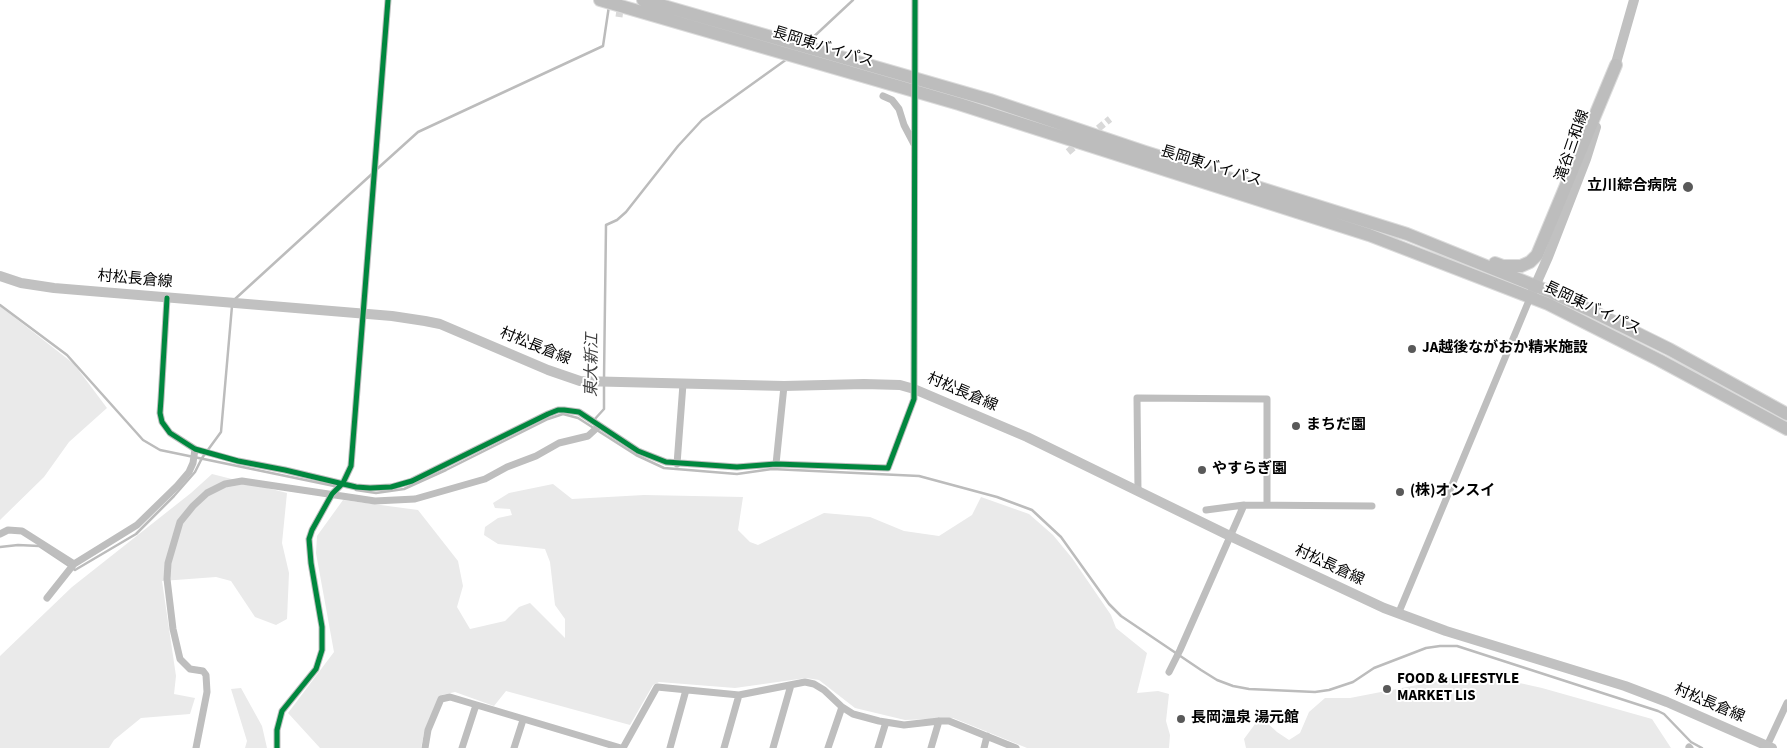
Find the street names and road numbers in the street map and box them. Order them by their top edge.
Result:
street label: 長岡東バイパス [770,24,876,72]
street label: 滝谷三和線 [1552,108,1594,184]
street label: 長岡東バイパス [1158,143,1264,191]
street label: 村松長倉線 [97,268,173,292]
street label: 長岡東バイパス [1541,279,1643,339]
street label: 村松長倉線 [497,325,573,369]
street label: 村松長倉線 [924,370,1000,416]
street label: 村松長倉線 [1291,542,1367,590]
street label: 村松長倉線 [1671,681,1747,727]

